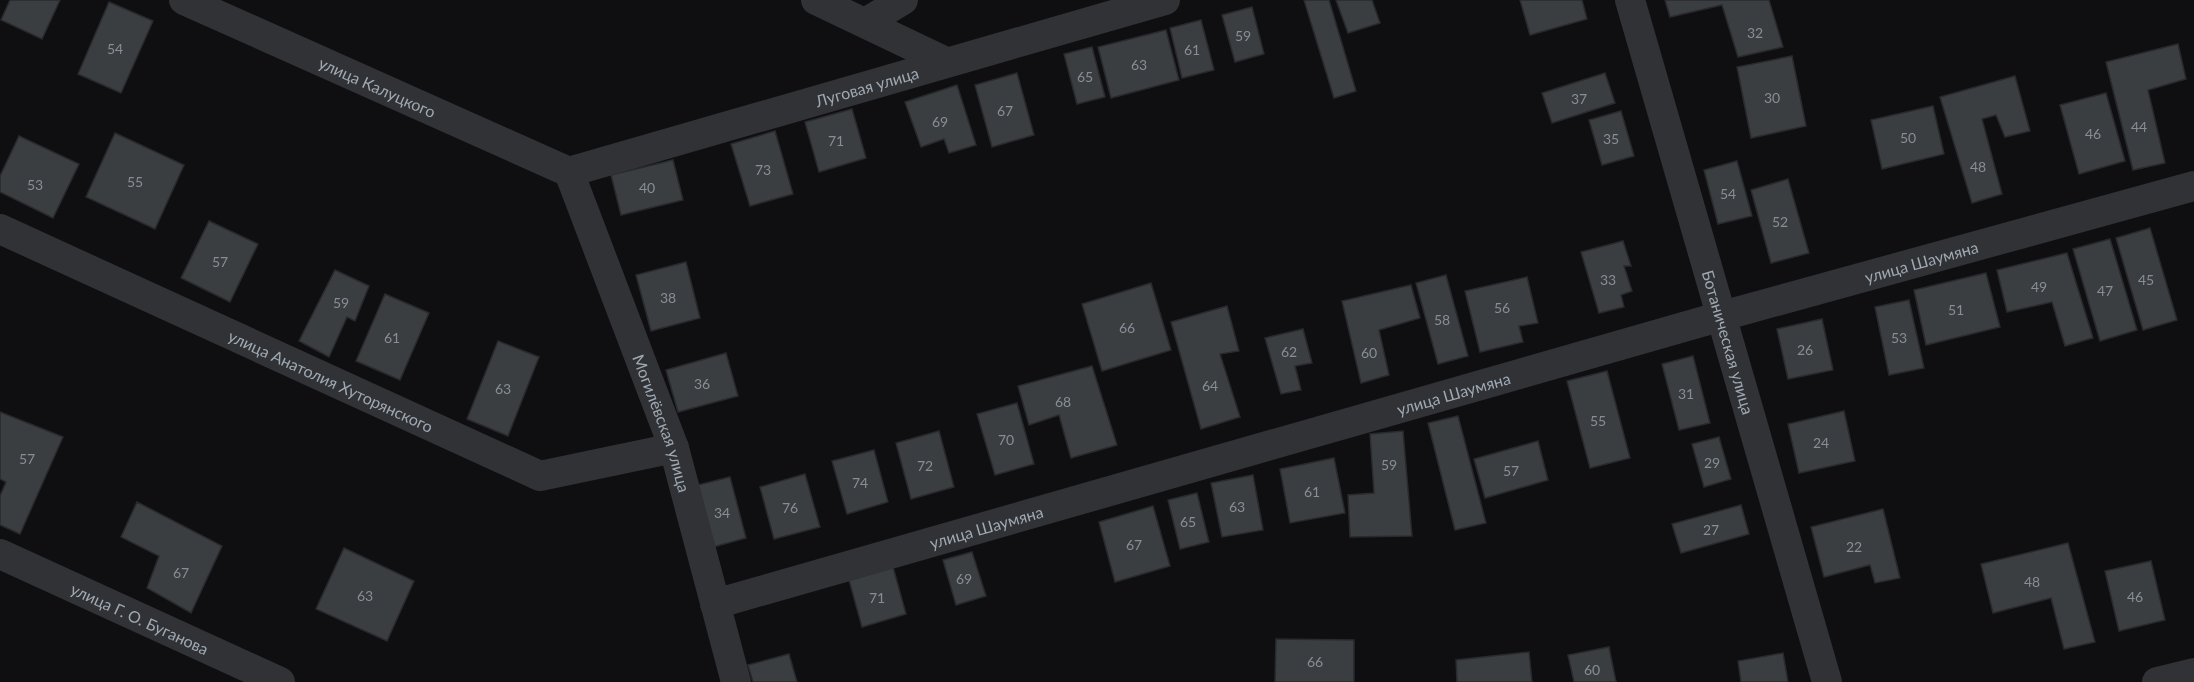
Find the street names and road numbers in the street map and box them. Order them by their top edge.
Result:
street label: улица Калуцкого [316,52,439,121]
street label: Луговая улица [812,62,921,110]
street label: улица Шаумяна [1862,236,1980,286]
street label: Ботаническая улица [1699,268,1759,416]
street label: улица Анатолия Хуторянского [226,325,436,435]
street label: Могилёвская улица [630,351,695,494]
street label: улица Шаумяна [1395,368,1512,418]
street label: улица Шаумяна [927,501,1045,552]
street label: улица Г. О. Буганова [68,578,212,658]

